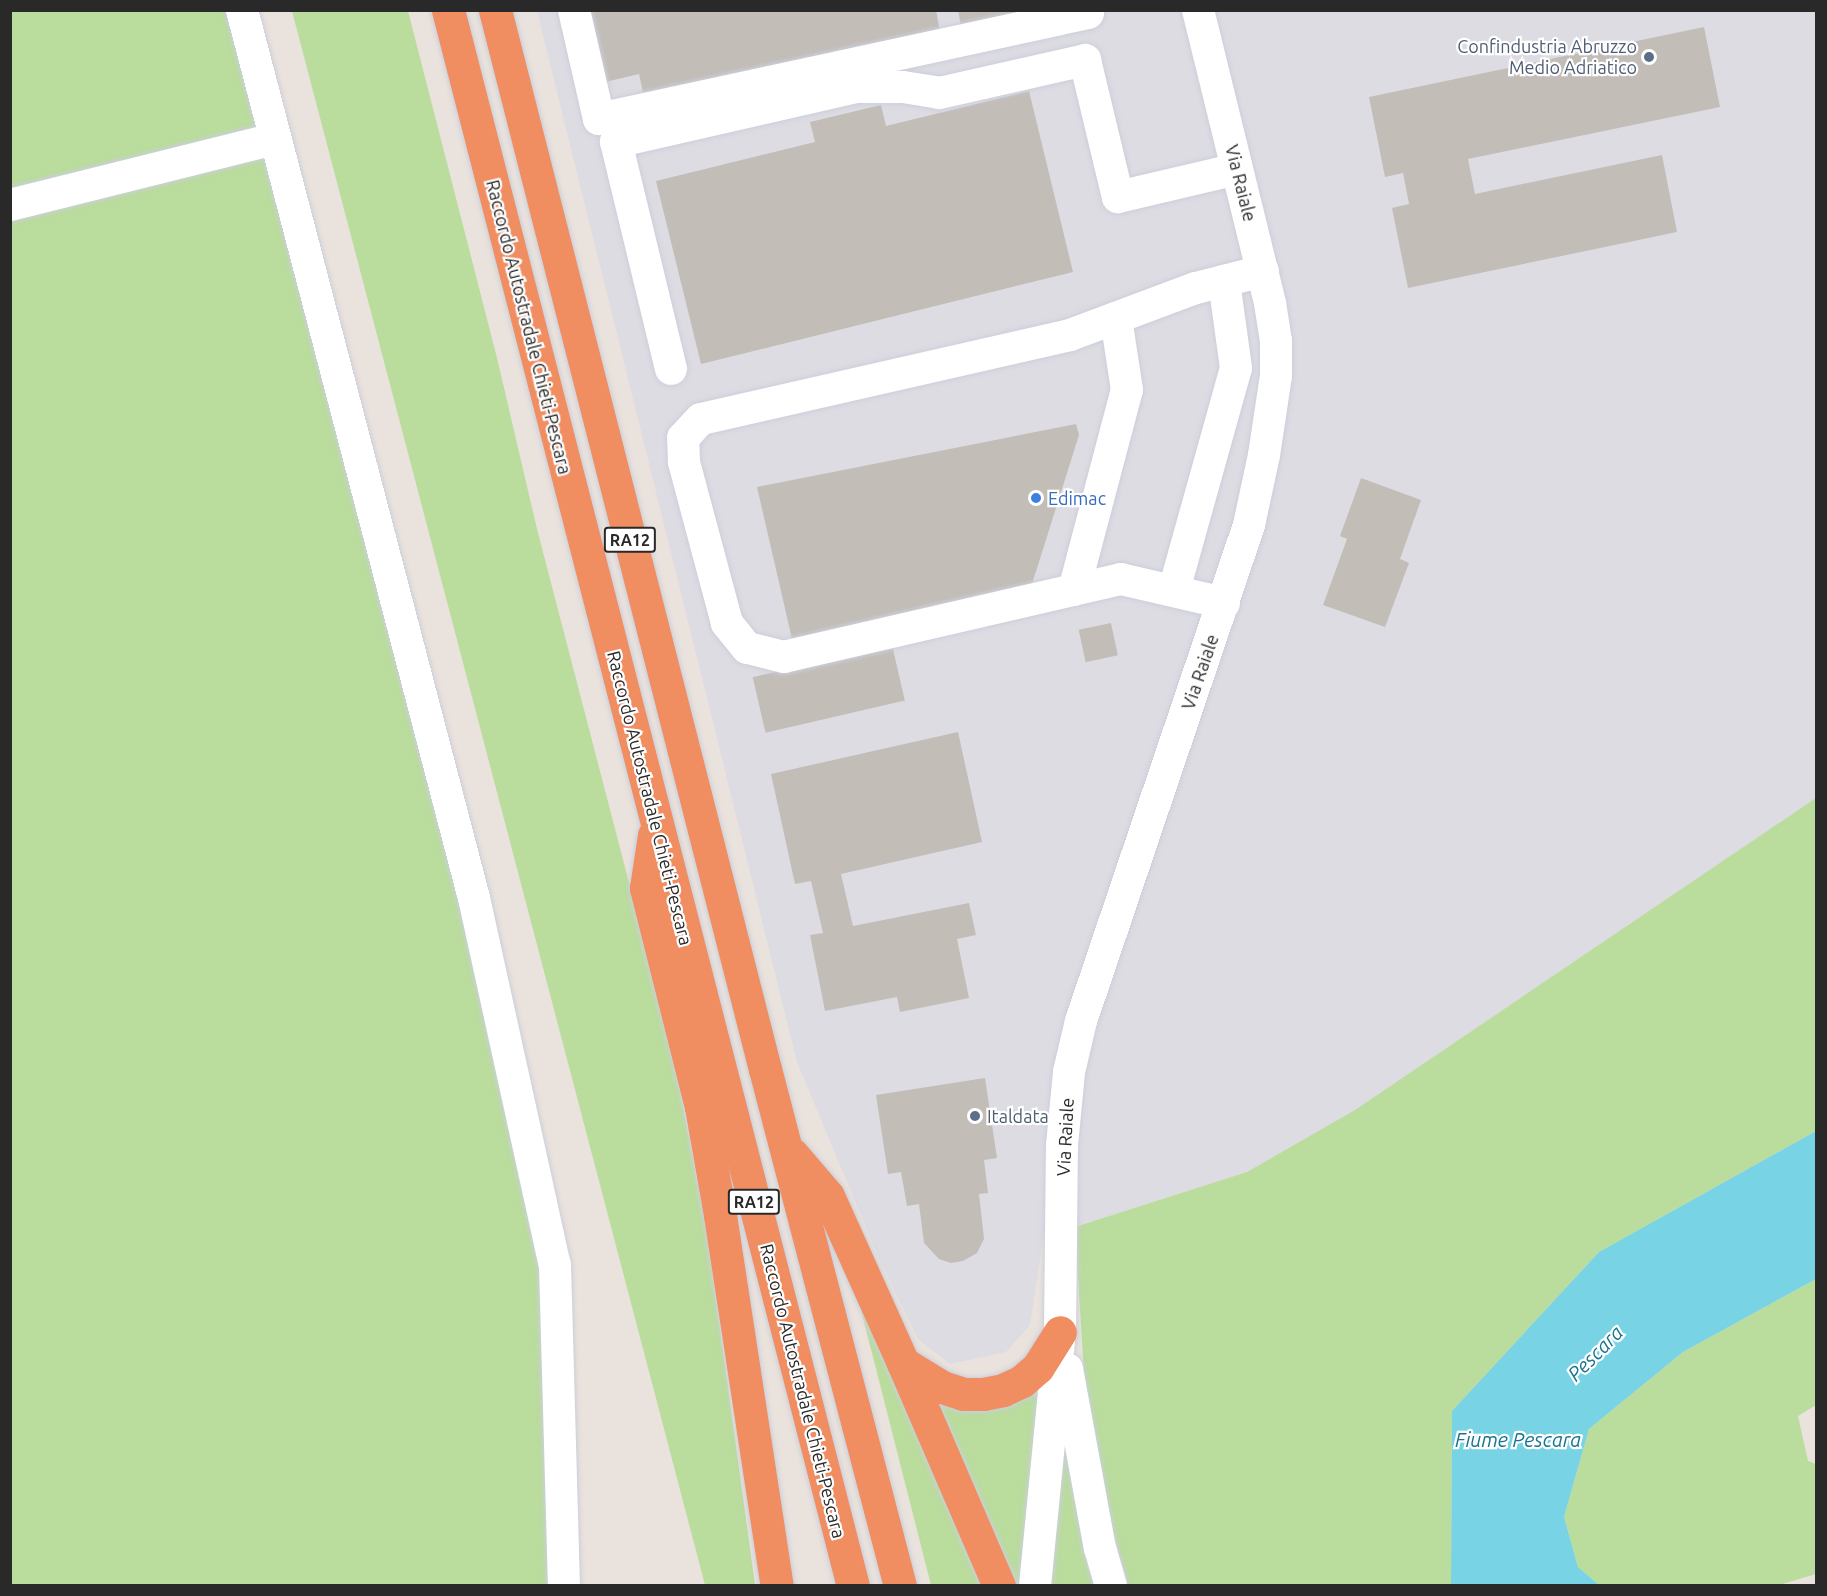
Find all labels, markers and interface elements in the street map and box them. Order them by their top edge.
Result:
place label: Confindustria Abruzzo Medio Adriatico [1457,36,1637,78]
marker: Confindustria Abruzzo Medio Adriatico [1642,50,1656,64]
street label: Via Raiale [1221,142,1261,224]
street label: Raccordo Autostradale Chieti-Pescara [482,178,576,476]
place label: Edimac [1048,487,1106,509]
marker: Edimac [1029,491,1043,505]
road number: RA12 [603,527,657,553]
street label: Via Raiale [1177,631,1223,713]
street label: Raccordo Autostradale Chieti-Pescara [603,649,697,947]
street label: Via Raiale [1052,1097,1078,1177]
place label: Italdata [987,1105,1049,1127]
marker: Italdata [968,1109,982,1123]
road number: RA12 [727,1189,781,1215]
street label: Raccordo Autostradale Chieti-Pescara [756,1242,850,1540]
water label: Pescara [1562,1320,1628,1386]
water label: Fiume Pescara [1455,1427,1581,1451]

